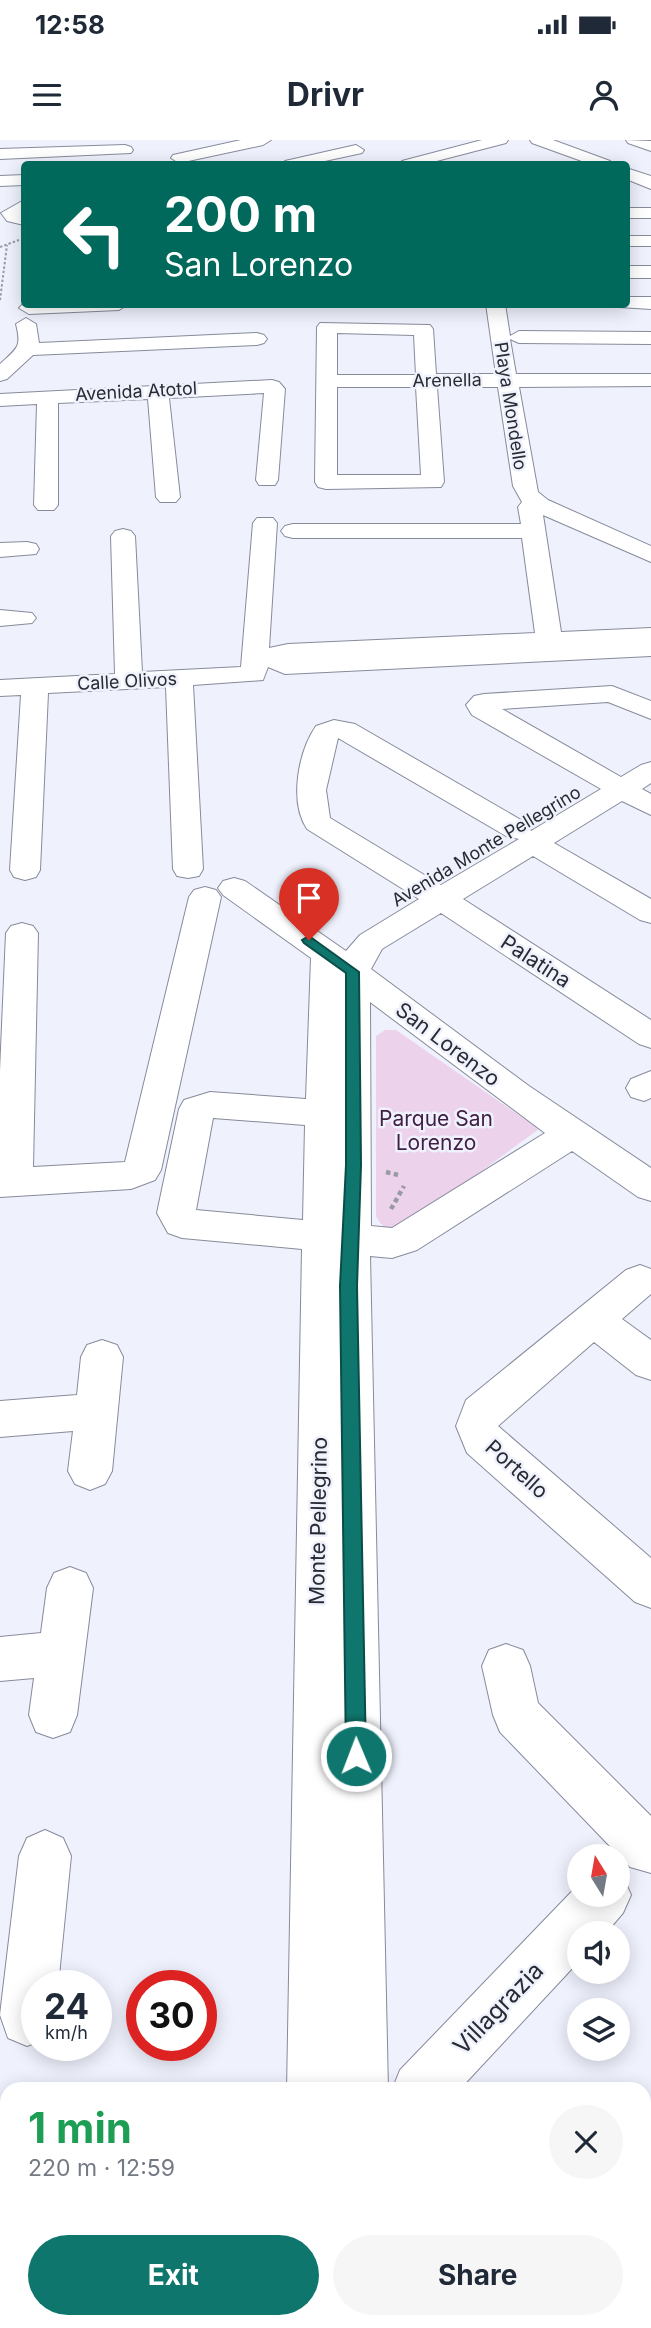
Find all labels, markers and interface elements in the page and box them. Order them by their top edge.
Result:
text: 12:58 [35,9,105,40]
text: Drivr [287,75,364,114]
icon: menu [28,76,66,114]
icon: person [585,76,623,114]
text: 200 m [164,185,317,244]
icon: left [49,189,140,280]
text: San Lorenzo [164,245,353,284]
street label: Playa Mondello [490,340,532,472]
street label: Arenella [412,369,482,391]
street label: Avenida Atotol [74,377,198,405]
street label: Calle Olivos [76,668,178,694]
street label: Avenida Monte Pellegrino [388,781,584,911]
pin [279,868,339,940]
icon: arrive [290,879,328,917]
street label: Palatina [496,929,576,993]
street label: San Lorenzo [391,997,505,1091]
park label: Parque San Lorenzo [379,1106,493,1155]
street label: Portello [480,1434,554,1504]
street label: Monte Pellegrino [304,1437,332,1605]
position arrow [319,1719,393,1793]
north arrow [567,1844,630,1908]
map controls [567,1844,630,2061]
button: sound [567,1921,630,1984]
street label: Villagrazia [447,1956,549,2060]
speed limit sign: 30 [126,1970,217,2061]
text: 24 [44,1985,89,2027]
button: layers [567,1998,630,2061]
text: km/h [45,2022,88,2043]
text: 1 min [28,2102,132,2153]
button: close [549,2105,623,2179]
text: 220 m · 12:59 [28,2154,175,2182]
button: Exit [28,2235,319,2315]
button: Share [333,2235,623,2315]

